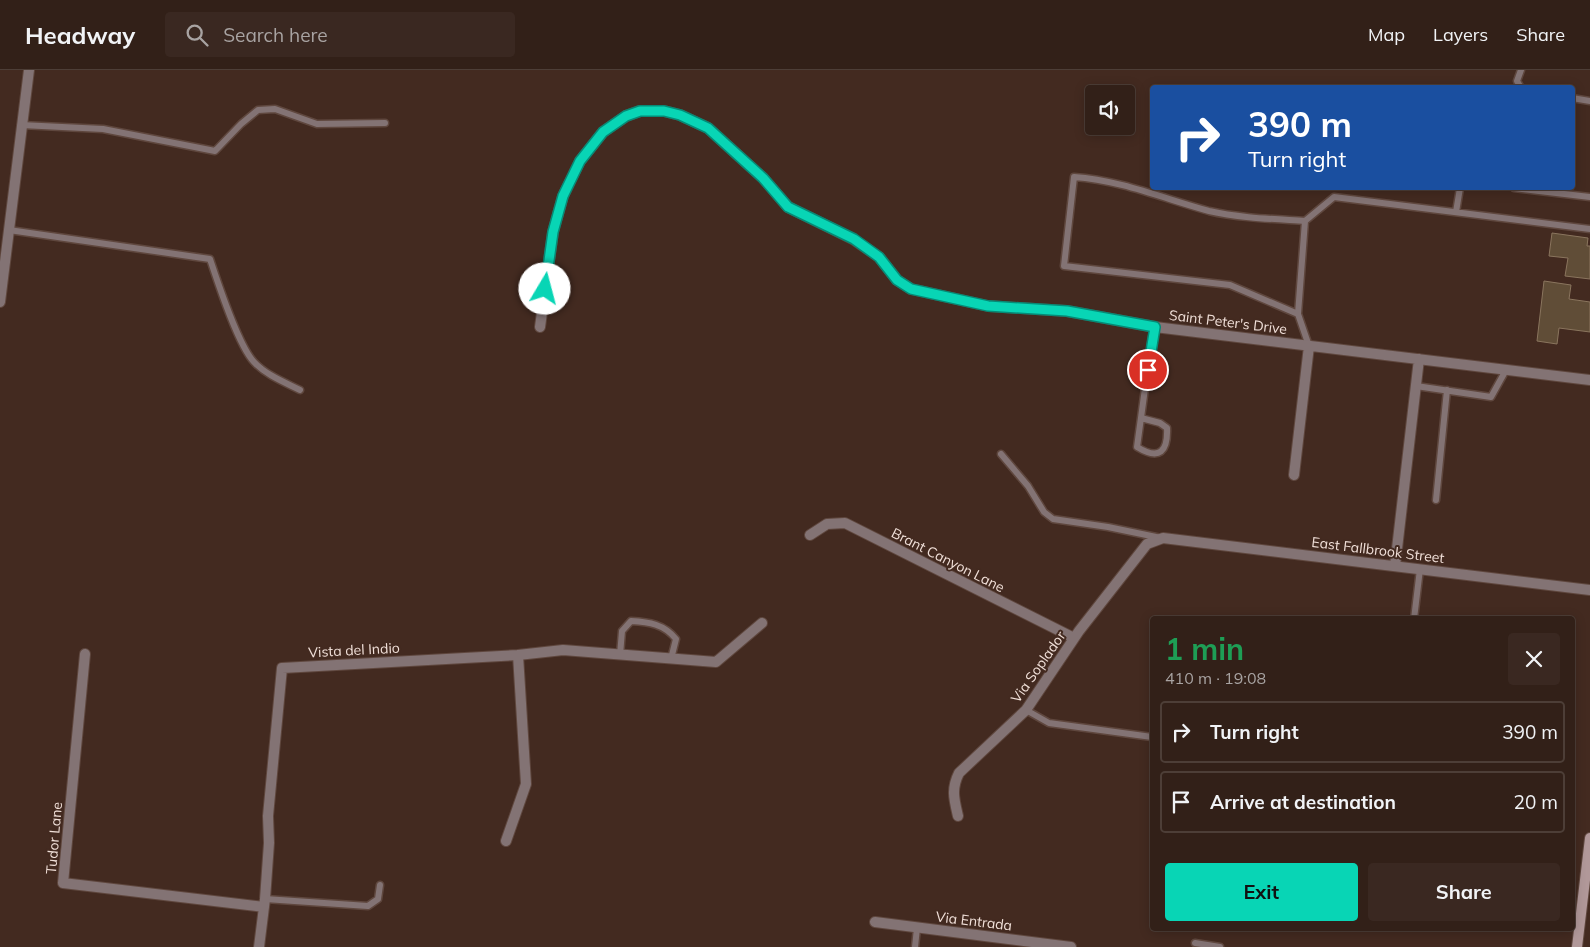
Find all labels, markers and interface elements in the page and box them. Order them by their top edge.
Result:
search box [165,12,515,57]
text: Headway [25,20,135,50]
icon: search [183,21,211,49]
text: Search here [223,23,328,47]
text: Map [1368,23,1405,46]
text: Layers [1433,23,1488,46]
text: Share [1516,23,1565,46]
map controls [1085,85,1135,135]
button: sound [1085,85,1135,135]
text: 390 m [1248,102,1352,146]
icon: right [1165,105,1230,170]
text: Turn right [1248,145,1346,173]
position arrow [518,262,570,314]
street label: Saint Peter's Drive [1168,306,1288,338]
pin [1127,349,1169,391]
icon: arrive [1134,356,1162,384]
street label: Brant Canyon Lane [888,524,1008,596]
street label: East Fallbrook Street [1311,533,1445,567]
street label: Via Soplador [1007,627,1070,706]
text: 1 min [1165,630,1244,668]
button: close [1508,633,1560,685]
street label: Vista del Indio [308,639,400,661]
text: 410 m · 19:08 [1165,668,1266,688]
icon: right [1167,718,1195,746]
text: Turn right [1210,720,1299,744]
text: 390 m [1502,720,1558,744]
icon: arrive [1167,788,1195,816]
text: Arrive at destination [1210,790,1396,814]
text: 20 m [1514,790,1558,814]
street label: Tudor Lane [42,801,66,875]
button: Exit [1165,863,1358,921]
button: Share [1368,863,1560,921]
street label: Via Entrada [935,907,1013,935]

